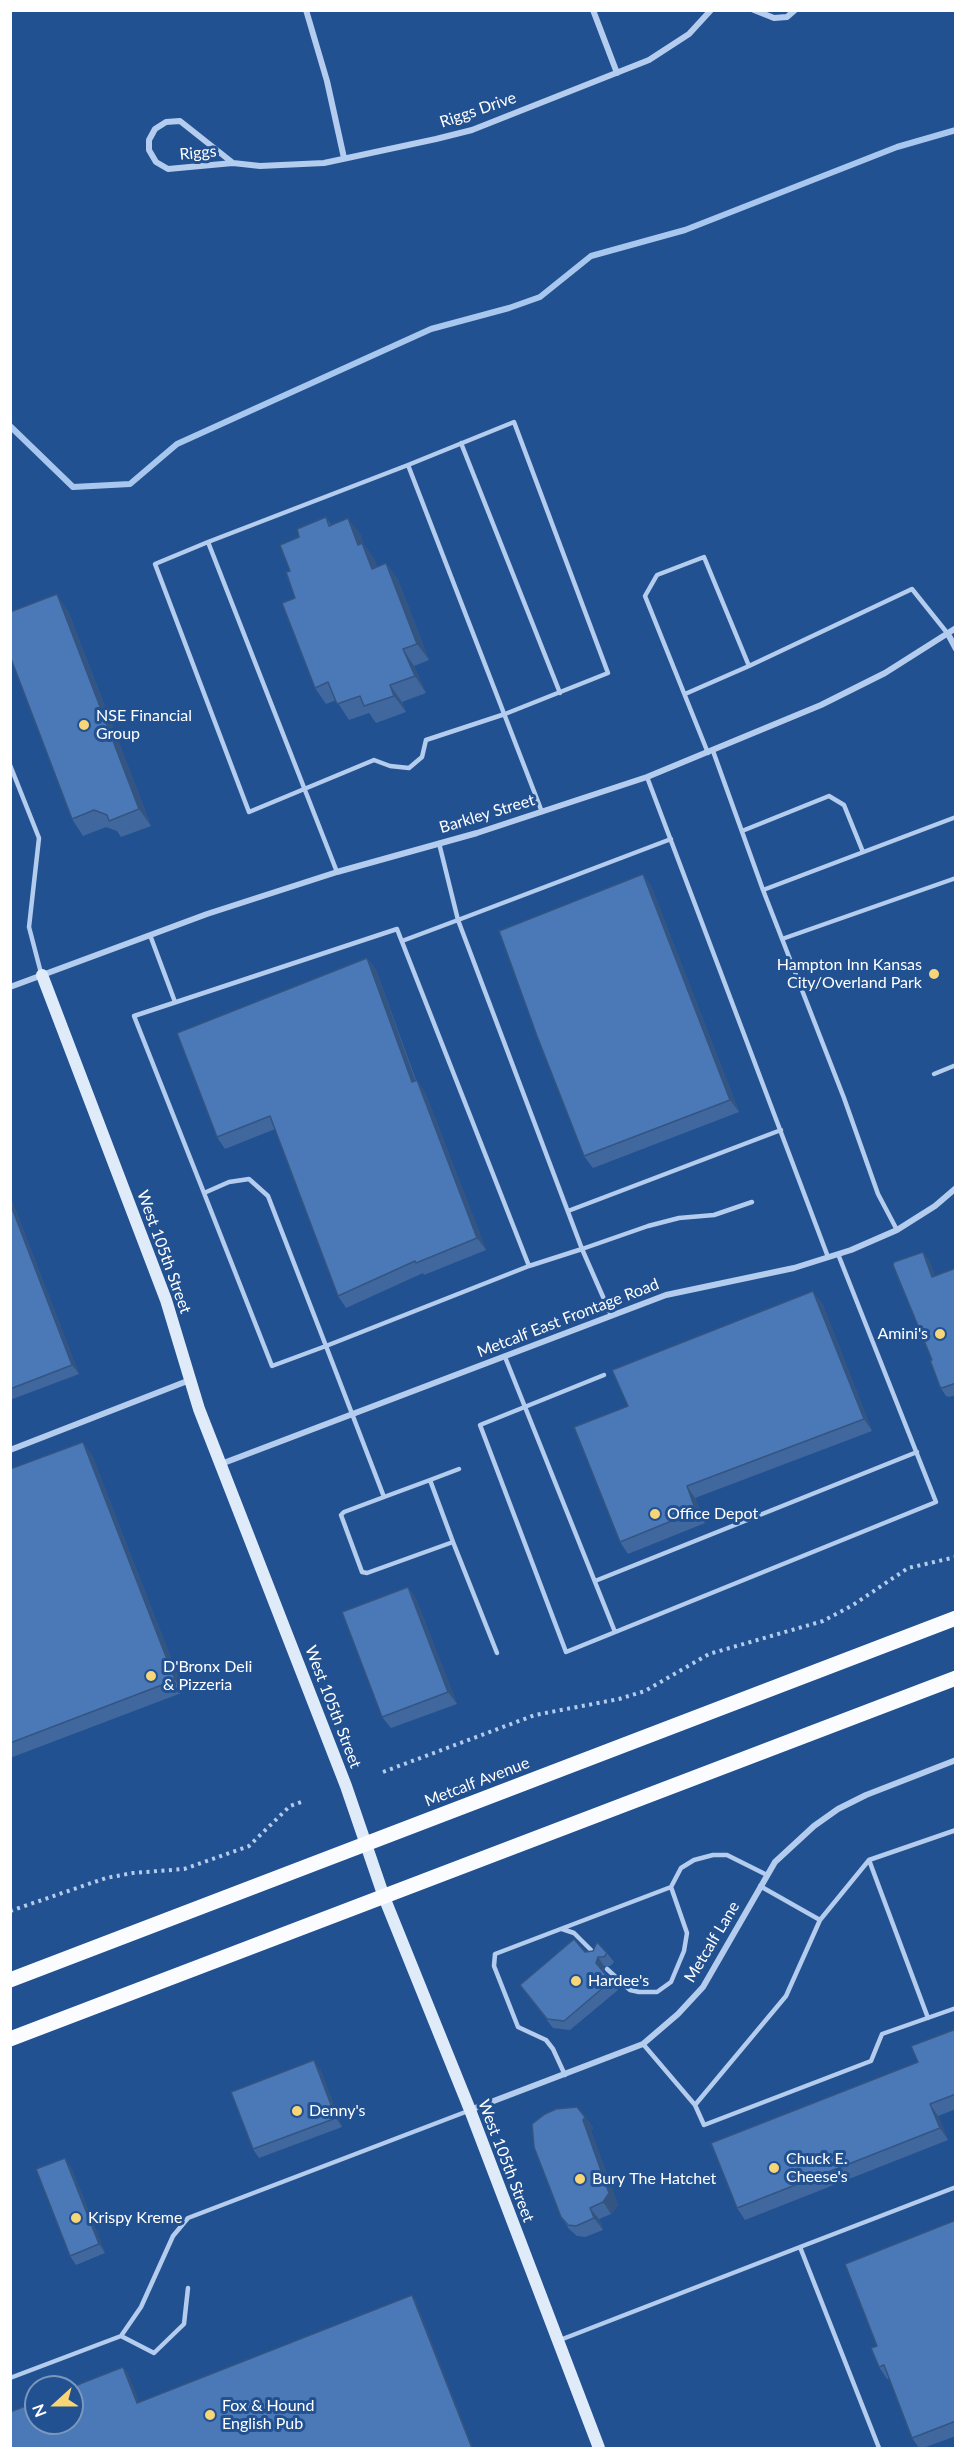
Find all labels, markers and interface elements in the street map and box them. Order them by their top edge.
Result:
street label: Riggs Drive [437,88,519,132]
street label: Riggs [179,142,217,164]
place label: NSE Financial Group [96,706,192,744]
marker: NSE Financial Group [77,718,91,732]
street label: Barkley Street [437,790,537,838]
place label: Hampton Inn Kansas City/Overland Park [777,955,922,993]
marker: Hampton Inn Kansas City/Overland Park [927,967,941,981]
street label: West 105th Street [133,1188,195,1316]
street label: Metcalf East Frontage Road [474,1274,662,1362]
place label: Amini's [877,1324,928,1344]
marker: Amini's [933,1327,947,1341]
place label: Office Depot [667,1504,758,1524]
marker: Office Depot [648,1507,662,1521]
street label: West 105th Street [301,1643,365,1771]
place label: D'Bronx Deli & Pizzeria [163,1657,252,1695]
marker: D'Bronx Deli & Pizzeria [144,1669,158,1683]
street label: Metcalf Avenue [422,1753,532,1811]
street label: Metcalf Lane [680,1898,744,1986]
place label: Hardee's [588,1971,649,1991]
marker: Hardee's [569,1974,583,1988]
street label: West 105th Street [474,2097,538,2225]
place label: Denny's [309,2101,365,2121]
marker: Denny's [290,2104,304,2118]
place label: Chuck E. Cheese's [786,2149,848,2187]
marker: Chuck E. Cheese's [767,2161,781,2175]
place label: Bury The Hatchet [592,2169,716,2189]
marker: Bury The Hatchet [573,2172,587,2186]
place label: Krispy Kreme [88,2208,182,2228]
marker: Krispy Kreme [69,2211,83,2225]
north arrow [24,2375,84,2435]
place label: Fox & Hound English Pub [222,2396,314,2434]
text: N [28,2402,50,2420]
marker: Fox & Hound English Pub [203,2408,217,2422]

